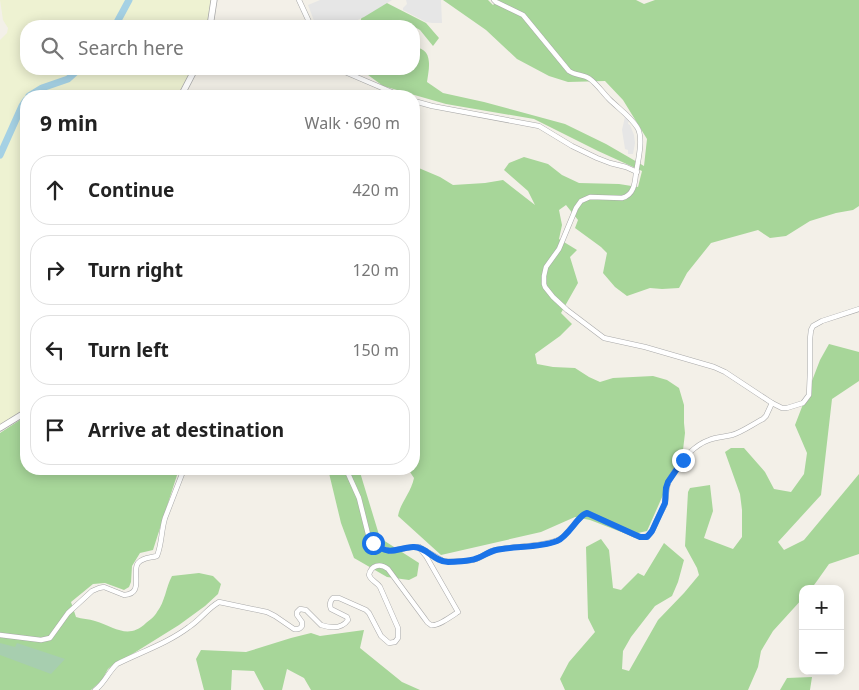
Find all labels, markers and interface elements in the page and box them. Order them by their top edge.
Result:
search box [20,20,420,75]
icon: search [38,34,66,62]
text: Search here [78,35,184,61]
text: 9 min [40,109,98,137]
text: Walk · 690 m [305,112,400,134]
icon: ahead [41,176,69,204]
text: Continue [88,177,174,203]
text: 420 m [352,179,399,201]
icon: right [41,256,69,284]
text: Turn right [88,257,183,283]
text: 120 m [352,259,399,281]
icon: left [41,336,69,364]
text: Turn left [88,337,169,363]
text: 150 m [352,339,399,361]
icon: arrive [41,416,69,444]
text: Arrive at destination [88,417,284,443]
route end [672,449,695,472]
route start [362,532,385,555]
map controls [799,585,844,675]
button: + [799,585,844,630]
button: − [799,630,844,675]

